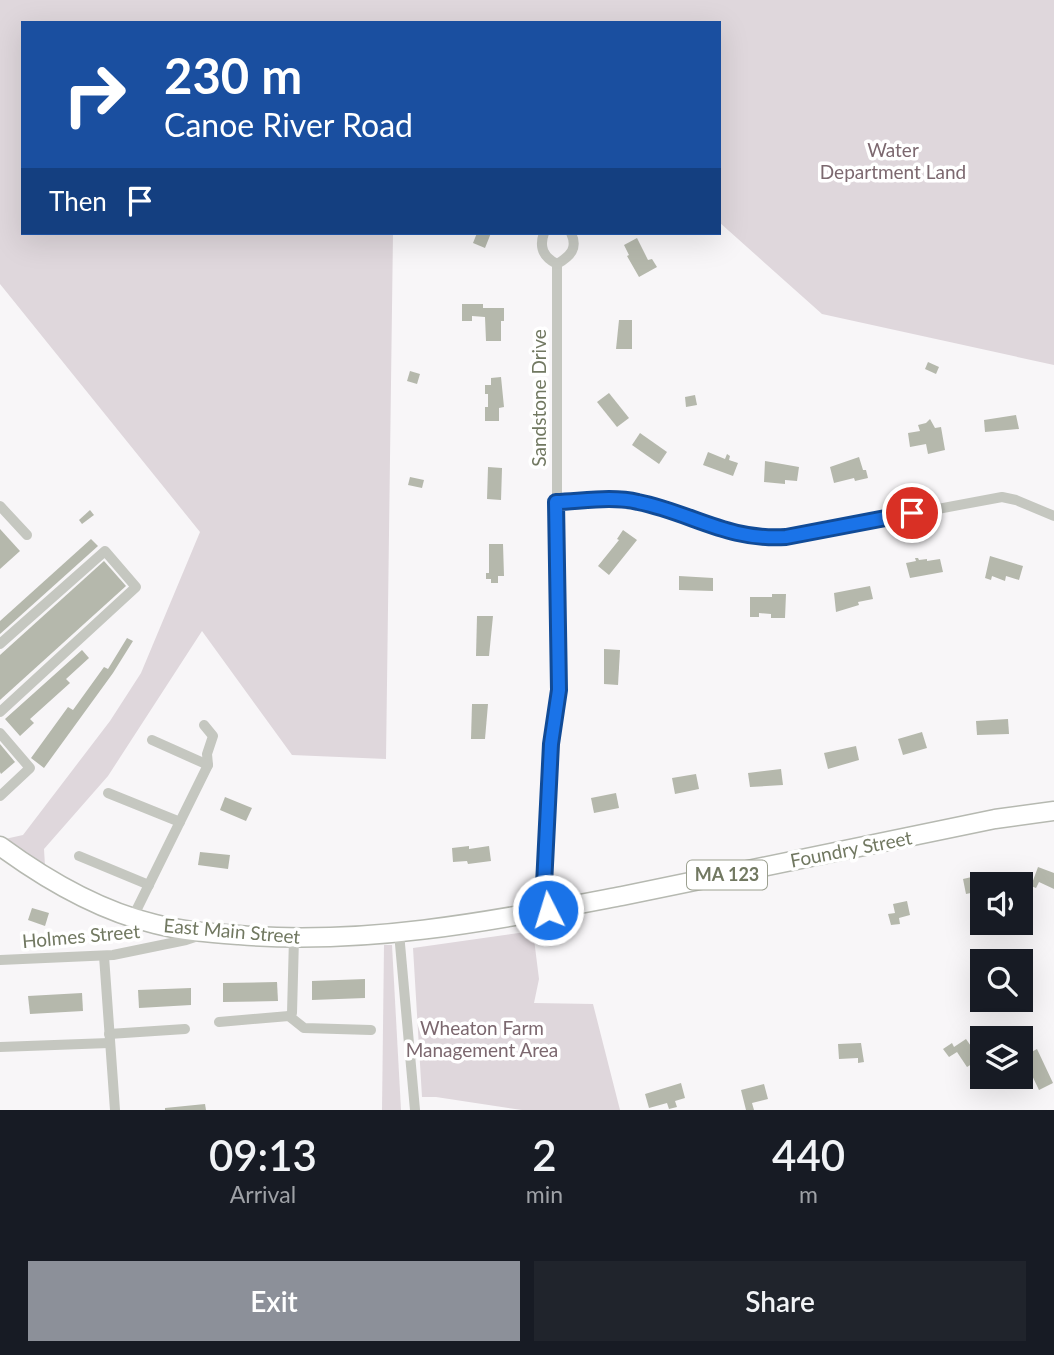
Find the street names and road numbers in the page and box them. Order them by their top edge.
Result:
street label: Sandstone Drive [527,329,550,467]
street label: Foundry Street [788,825,914,872]
road number: MA 123 [687,860,767,890]
street label: East Main Street [163,913,301,948]
street label: Holmes Street [21,919,141,952]

